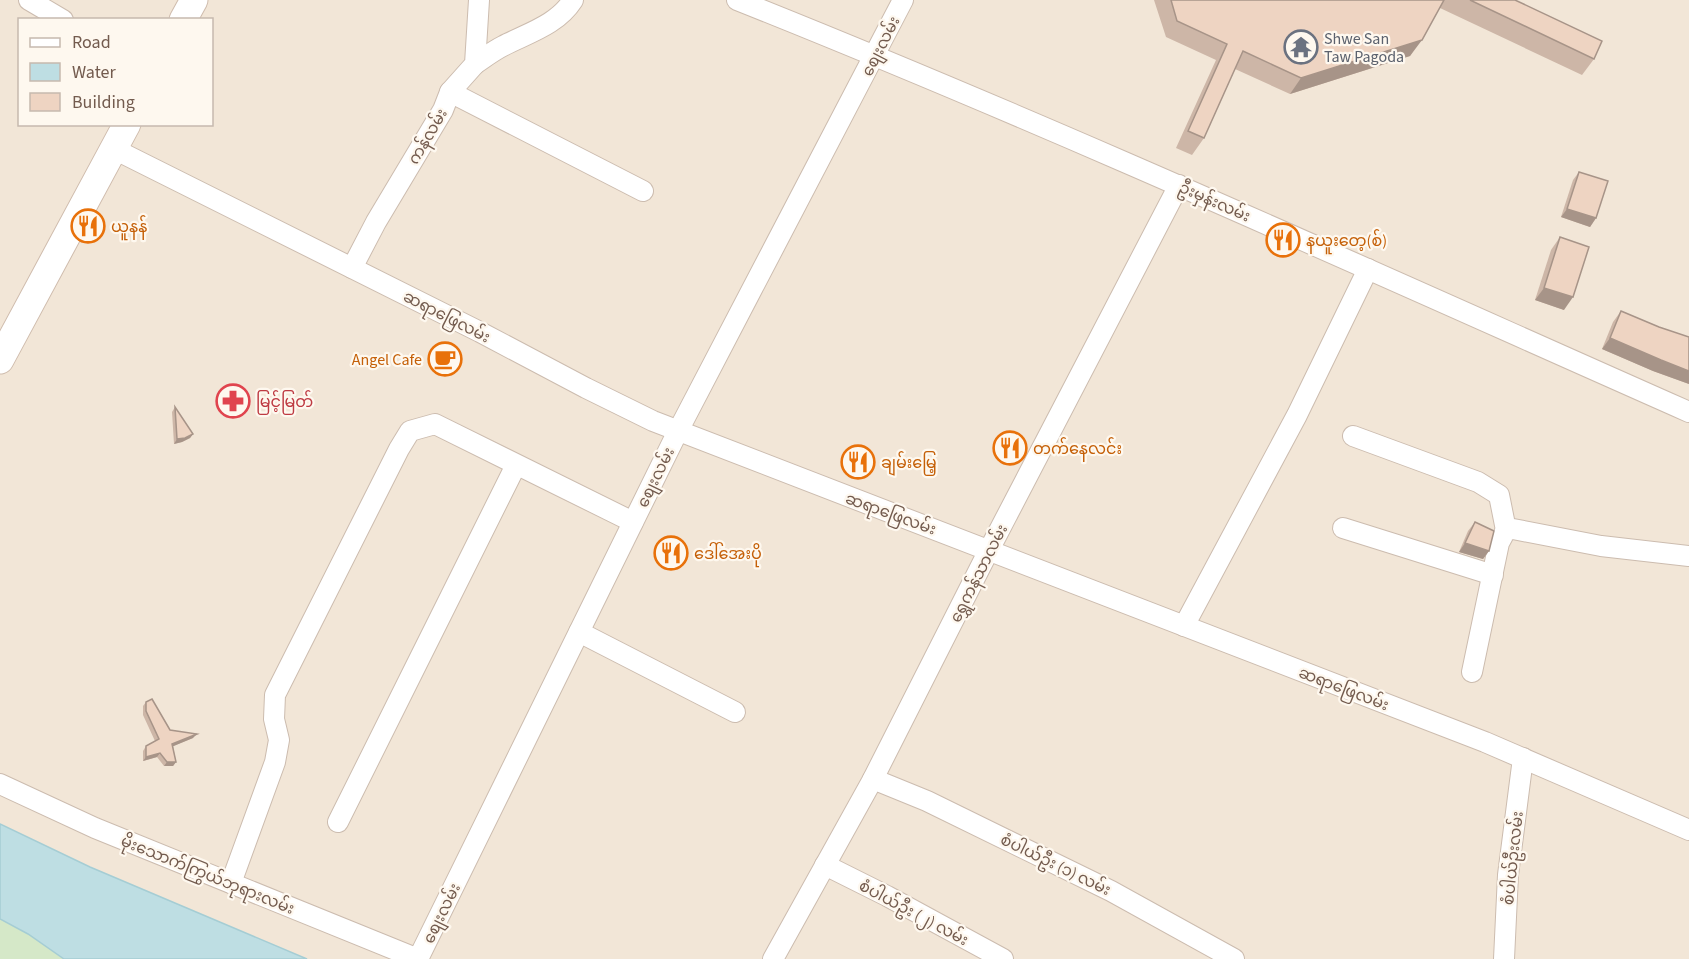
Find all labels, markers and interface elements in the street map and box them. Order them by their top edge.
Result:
street label: စျေးလမ်း [856,12,907,81]
legend [18,18,213,126]
place label: Shwe San Taw Pagoda [1324,28,1404,68]
temple icon: Shwe San Taw Pagoda [1283,29,1319,65]
text: Road [72,30,111,55]
text: Water [72,60,116,85]
text: Building [72,90,135,115]
street label: ကန်လမ်း [402,104,454,170]
street label: ဦးမှန်းလမ်း [1174,176,1254,230]
restaurant icon: ယူနန် [70,208,106,244]
place label: ယူနန် [111,215,147,241]
restaurant icon: နယူးတေ့(စ်) [1265,222,1301,258]
place label: နယူးတေ့(စ်) [1306,229,1387,255]
street label: ဆရာဖြေလမ်း [398,285,494,350]
cafe icon: Angel Cafe [427,341,463,377]
place label: Angel Cafe [352,349,422,371]
pharmacy icon: မြင့်မြတ် [215,383,251,419]
place label: မြင့်မြတ် [256,390,313,415]
restaurant icon: တက်နေလင်း [992,430,1028,466]
place label: တက်နေလင်း [1033,437,1122,462]
street label: စျေးလမ်း [631,443,682,512]
restaurant icon: ချမ်းမြေ့ [840,444,876,480]
place label: ချမ်းမြေ့ [881,451,937,476]
street label: ဆရာဖြေလမ်း [842,486,939,542]
street label: ‌ရွှေကန်သာလမ်း [944,520,1015,627]
restaurant icon: ဒေါ်အေးပို [653,535,689,571]
place label: ဒေါ်အေးပို [694,542,762,568]
street label: ဆရာဖြေလမ်း [1295,661,1392,718]
street label: စံပါယ်ဦးလမ်း [1496,810,1531,906]
street label: စံပါယ်ဦး (၁) လမ်း [996,828,1115,903]
street label: မိုးသောက်ကြွယ်ဘုရားလမ်း [116,829,298,923]
street label: စံပါယ်ဦး (၂) လမ်း [854,874,973,953]
street label: စျေးလမ်း [417,879,468,948]

